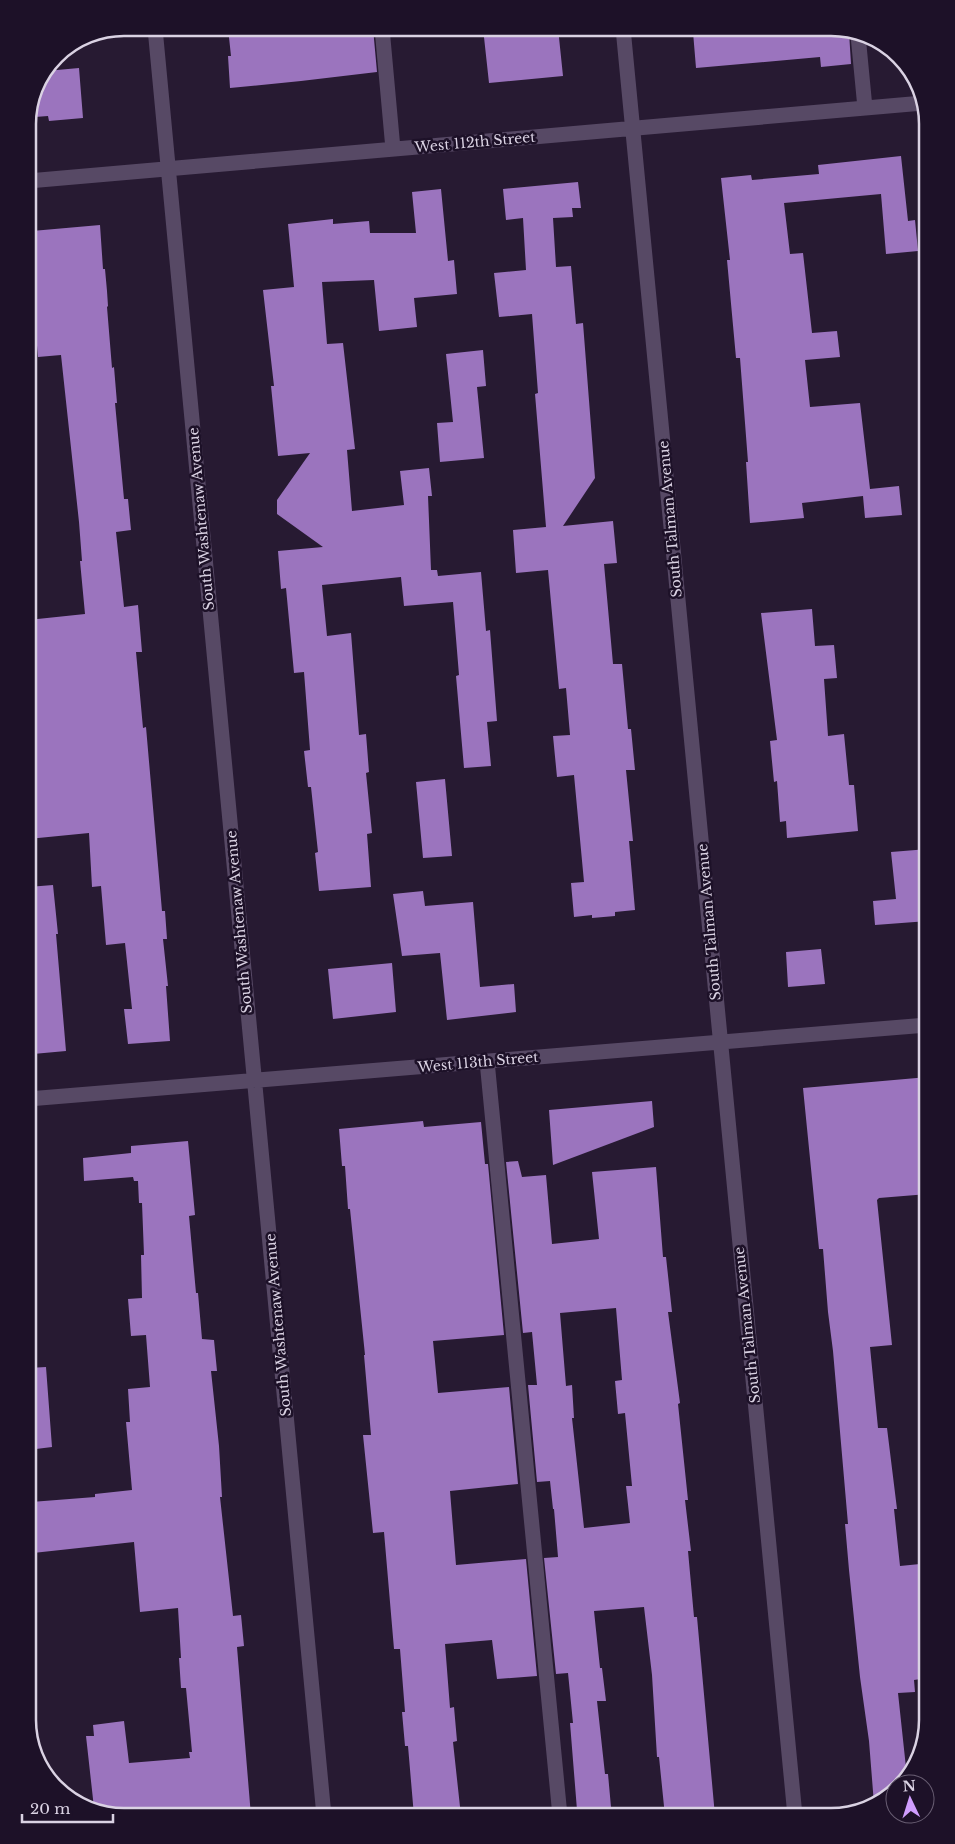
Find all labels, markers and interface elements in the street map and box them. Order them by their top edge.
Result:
street label: West 112th Street [413,128,537,156]
street label: South Washtenaw Avenue [184,427,218,611]
street label: South Talman Avenue [654,440,686,598]
street label: South Washtenaw Avenue [222,830,256,1014]
street label: South Talman Avenue [693,843,725,1001]
street label: West 113th Street [416,1048,540,1076]
street label: South Washtenaw Avenue [261,1233,295,1417]
street label: South Talman Avenue [730,1246,764,1404]
north arrow [885,1774,935,1824]
text: N [902,1777,916,1795]
scale bar [22,1792,114,1824]
text: 20 m [30,1799,70,1818]

